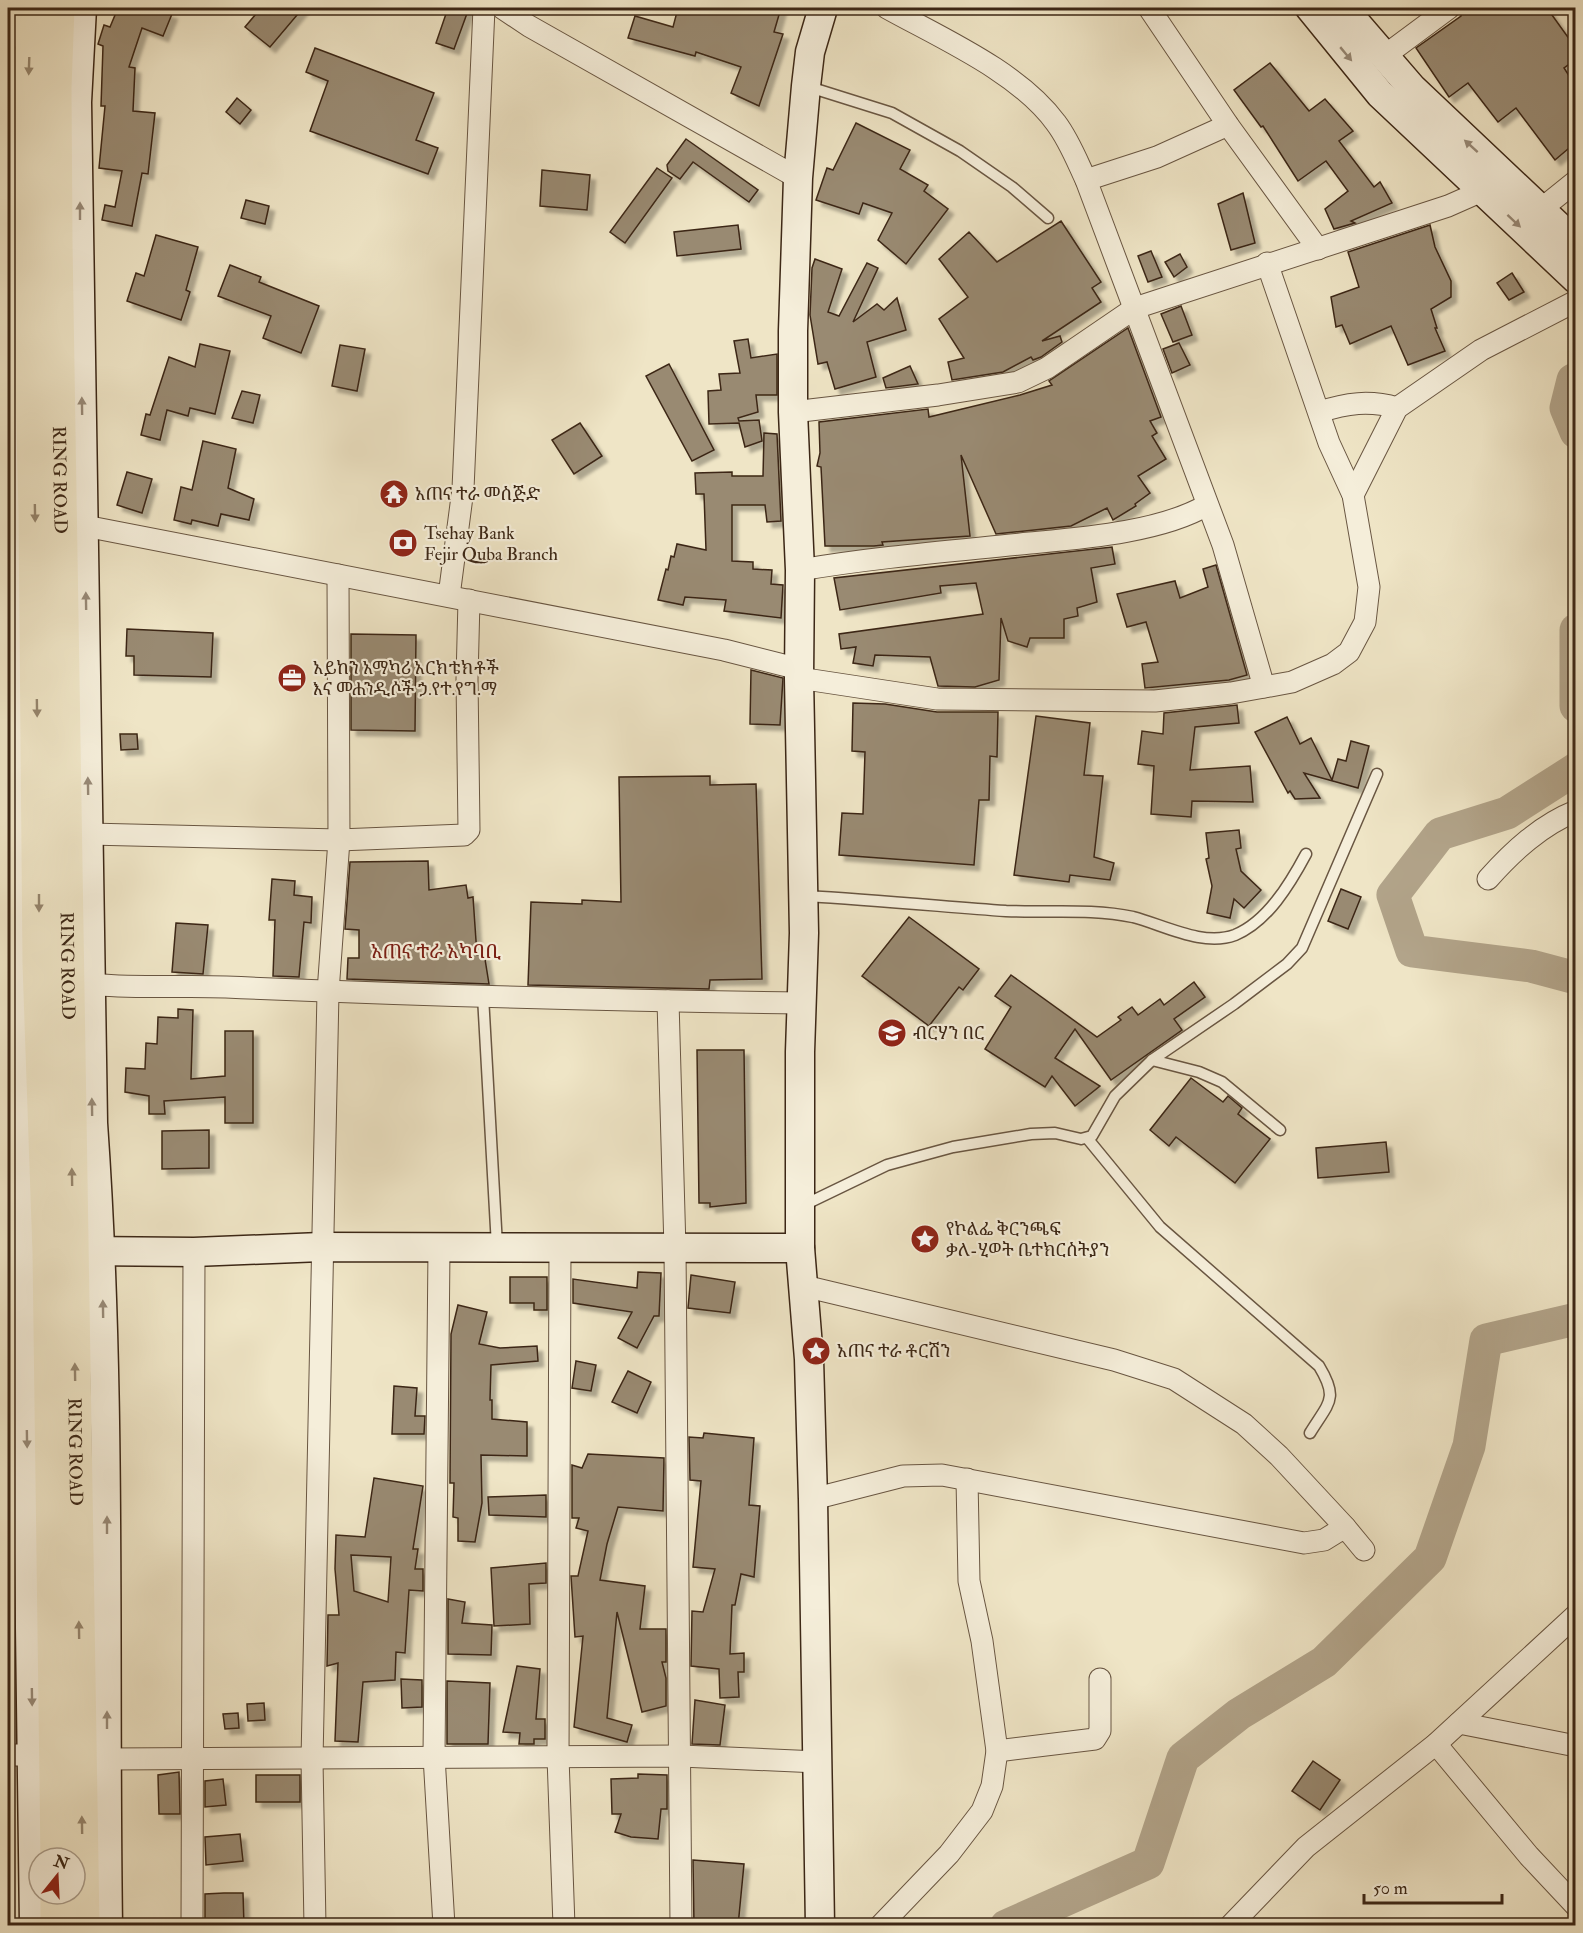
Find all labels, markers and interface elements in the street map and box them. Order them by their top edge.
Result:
one-way arrow [1339,46,1352,61]
one-way arrow [25,56,34,75]
one-way arrow [1464,140,1479,153]
one-way arrow [75,202,84,221]
one-way arrow [1506,214,1521,228]
one-way arrow [77,397,87,416]
street label: RING ROAD [47,426,72,534]
temple icon: አጠና ተራ መስጅድ [378,478,410,510]
place label: አጠና ተራ መስጅድ [415,483,541,506]
one-way arrow [30,503,40,522]
place label: Tsehay Bank Fejir Quba Branch [424,522,559,566]
bank icon: Tsehay Bank Fejir Quba Branch [387,527,419,559]
one-way arrow [81,592,90,611]
place label: አይከን አማካሪ አርክቴክቶች እና መሐንዲሶች ኃ.የተ.የግ.ማ [313,657,499,701]
office icon: አይከን አማካሪ አርክቴክቶች እና መሐንዲሶች ኃ.የተ.የግ.ማ [276,662,308,694]
one-way arrow [32,698,42,717]
one-way arrow [83,777,93,796]
one-way arrow [34,893,44,912]
street label: RING ROAD [55,912,79,1020]
district label: አጠና ተራ አካባቢ [371,939,501,964]
school or university icon: ብርሃን በር [876,1017,908,1049]
place label: ብርሃን በር [913,1022,985,1045]
one-way arrow [88,1098,97,1117]
one-way arrow [68,1168,77,1187]
place label: የኮልፌ ቅርንጫፍ ቃለ-ሂወት ቤተክርስትያን [946,1218,1110,1262]
place icon: የኮልፌ ቅርንጫፍ ቃለ-ሂወት ቤተክርስትያን [909,1223,941,1255]
one-way arrow [98,1300,107,1319]
place icon: አጠና ተራ ቶርሽን [800,1335,832,1367]
place label: አጠና ተራ ቶርሽን [837,1340,951,1363]
one-way arrow [71,1363,80,1382]
street label: RING ROAD [63,1398,87,1506]
one-way arrow [22,1429,32,1448]
one-way arrow [102,1516,112,1535]
one-way arrow [74,1621,84,1640]
one-way arrow [27,1687,36,1706]
one-way arrow [102,1711,112,1730]
one-way arrow [77,1816,87,1835]
north arrow [27,1846,87,1906]
text: N [50,1851,72,1875]
scale bar [1364,1867,1502,1905]
text: 50 m [1373,1877,1408,1900]

